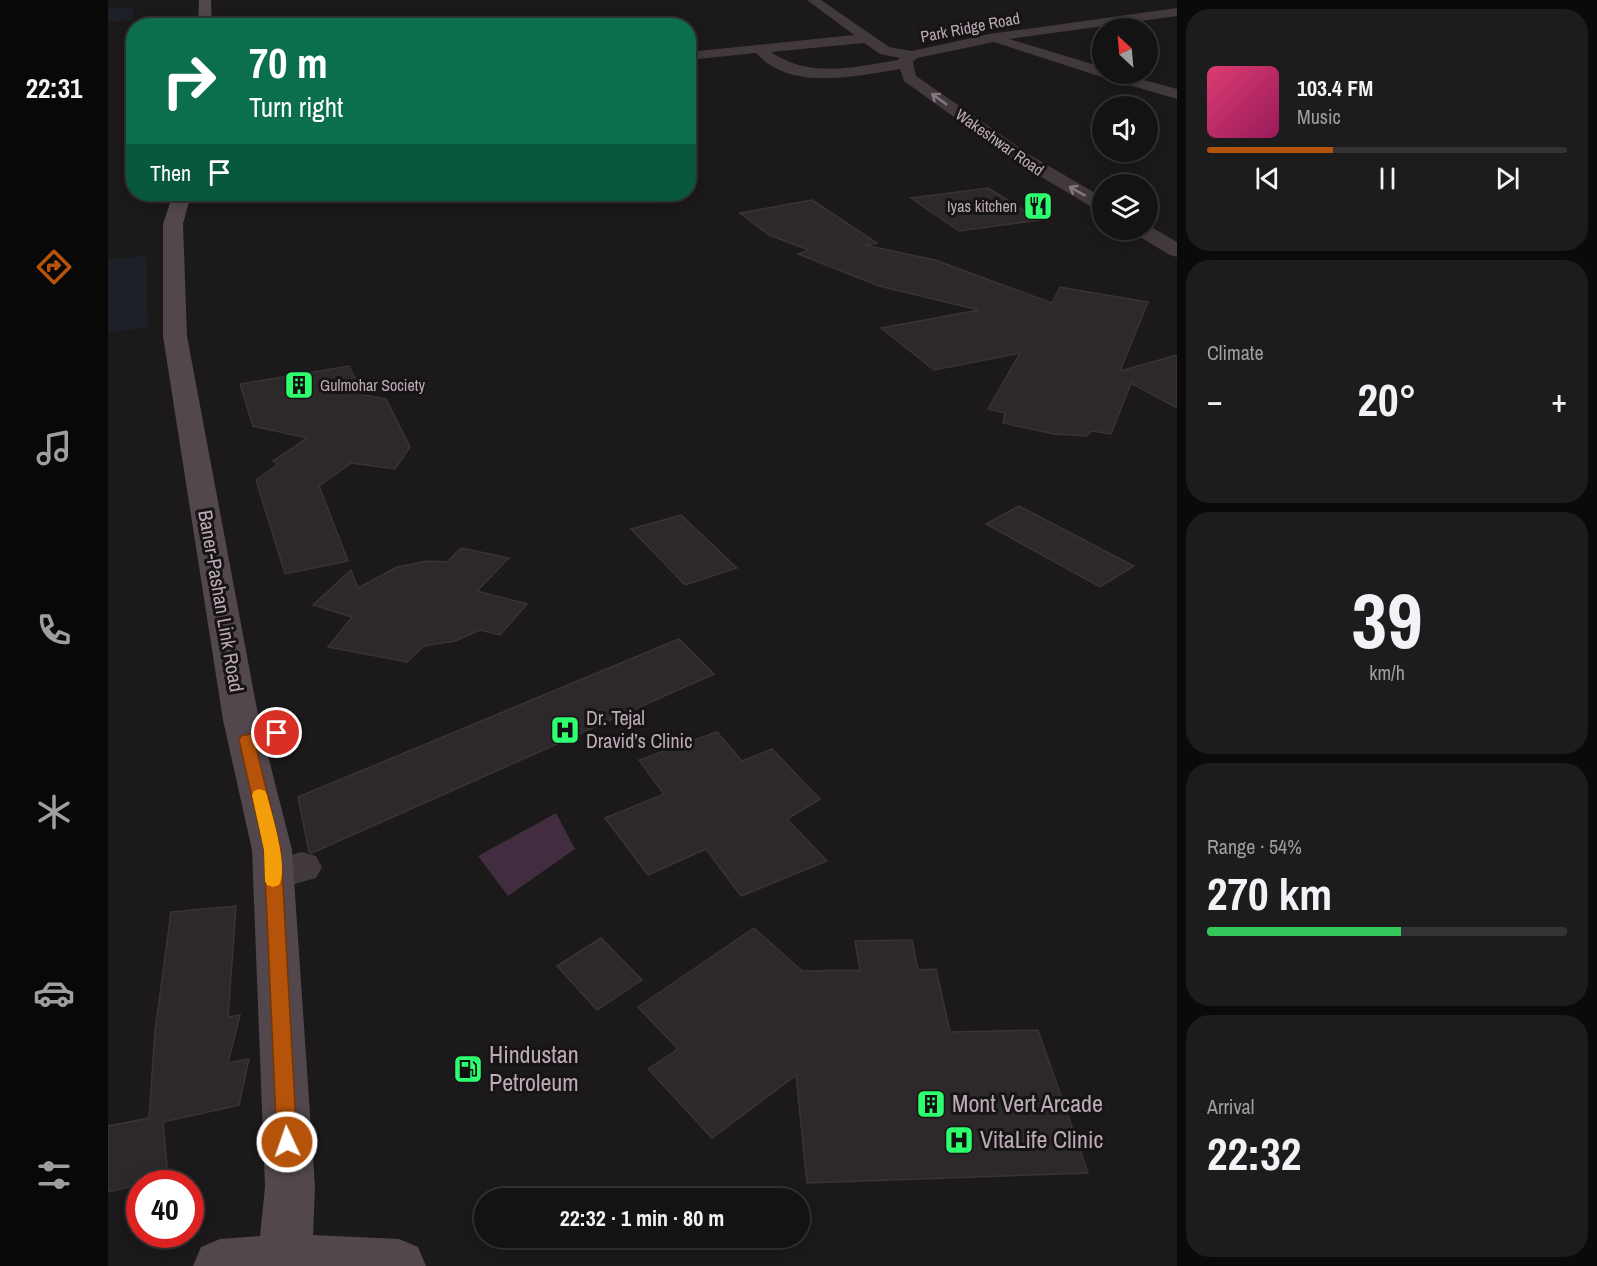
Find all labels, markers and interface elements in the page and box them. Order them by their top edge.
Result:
street label: Park Ridge Road [919,7,1021,47]
north arrow [1092,18,1158,84]
map controls [1092,18,1158,240]
text: 70 m [249,35,328,91]
icon: right [150,42,228,120]
text: 22:31 [26,70,82,106]
text: 103.4 FM [1297,73,1373,103]
text: Turn right [249,89,343,125]
one-way arrow [932,93,948,105]
button: sound [1092,96,1158,162]
street label: Wakeshwar Road [951,103,1049,181]
text: Music [1297,103,1341,130]
icon: arrive [203,156,236,189]
text: Then [150,158,191,188]
icon: previous [1251,162,1284,195]
icon: pause [1371,162,1404,195]
icon: next [1491,162,1524,195]
button: layers [1092,174,1158,240]
one-way arrow [1068,185,1086,196]
restaurant icon: Iyas kitchen [1022,190,1054,222]
place label: Iyas kitchen [947,195,1017,217]
icon: directions [33,246,75,288]
text: Climate [1207,339,1264,366]
building icon: Gulmohar Society [283,369,315,401]
text: 20° [1357,369,1417,430]
place label: Gulmohar Society [320,374,425,396]
text: − [1207,378,1223,422]
text: + [1551,378,1567,422]
icon: music [33,427,75,469]
street label: Baner-Pashan Link Road [192,508,251,694]
text: 39 [1351,567,1423,672]
icon: phone [33,609,75,651]
text: km/h [1369,659,1405,686]
place label: Dr. Tejal Dravid’s Clinic [586,704,692,754]
pin [251,707,302,758]
hospital icon: Dr. Tejal Dravid’s Clinic [549,714,581,746]
icon: arrive [260,716,293,749]
icon: climate [33,791,75,833]
text: Range · 54% [1207,833,1302,860]
text: 270 km [1207,863,1332,924]
icon: car [33,972,75,1014]
place label: Hindustan Petroleum [489,1038,579,1098]
fuel station icon: Hindustan Petroleum [452,1053,484,1085]
place label: Mont Vert Arcade [952,1087,1103,1119]
building icon: Mont Vert Arcade [915,1088,947,1120]
text: Arrival [1207,1093,1254,1120]
position arrow [255,1110,319,1174]
place label: VitaLife Clinic [980,1123,1103,1155]
text: 22:32 [1207,1123,1301,1184]
hospital icon: VitaLife Clinic [943,1124,975,1156]
icon: filters [33,1154,75,1196]
speed limit sign: 40 [126,1170,204,1248]
text: 22:32 · 1 min · 80 m [560,1203,724,1233]

